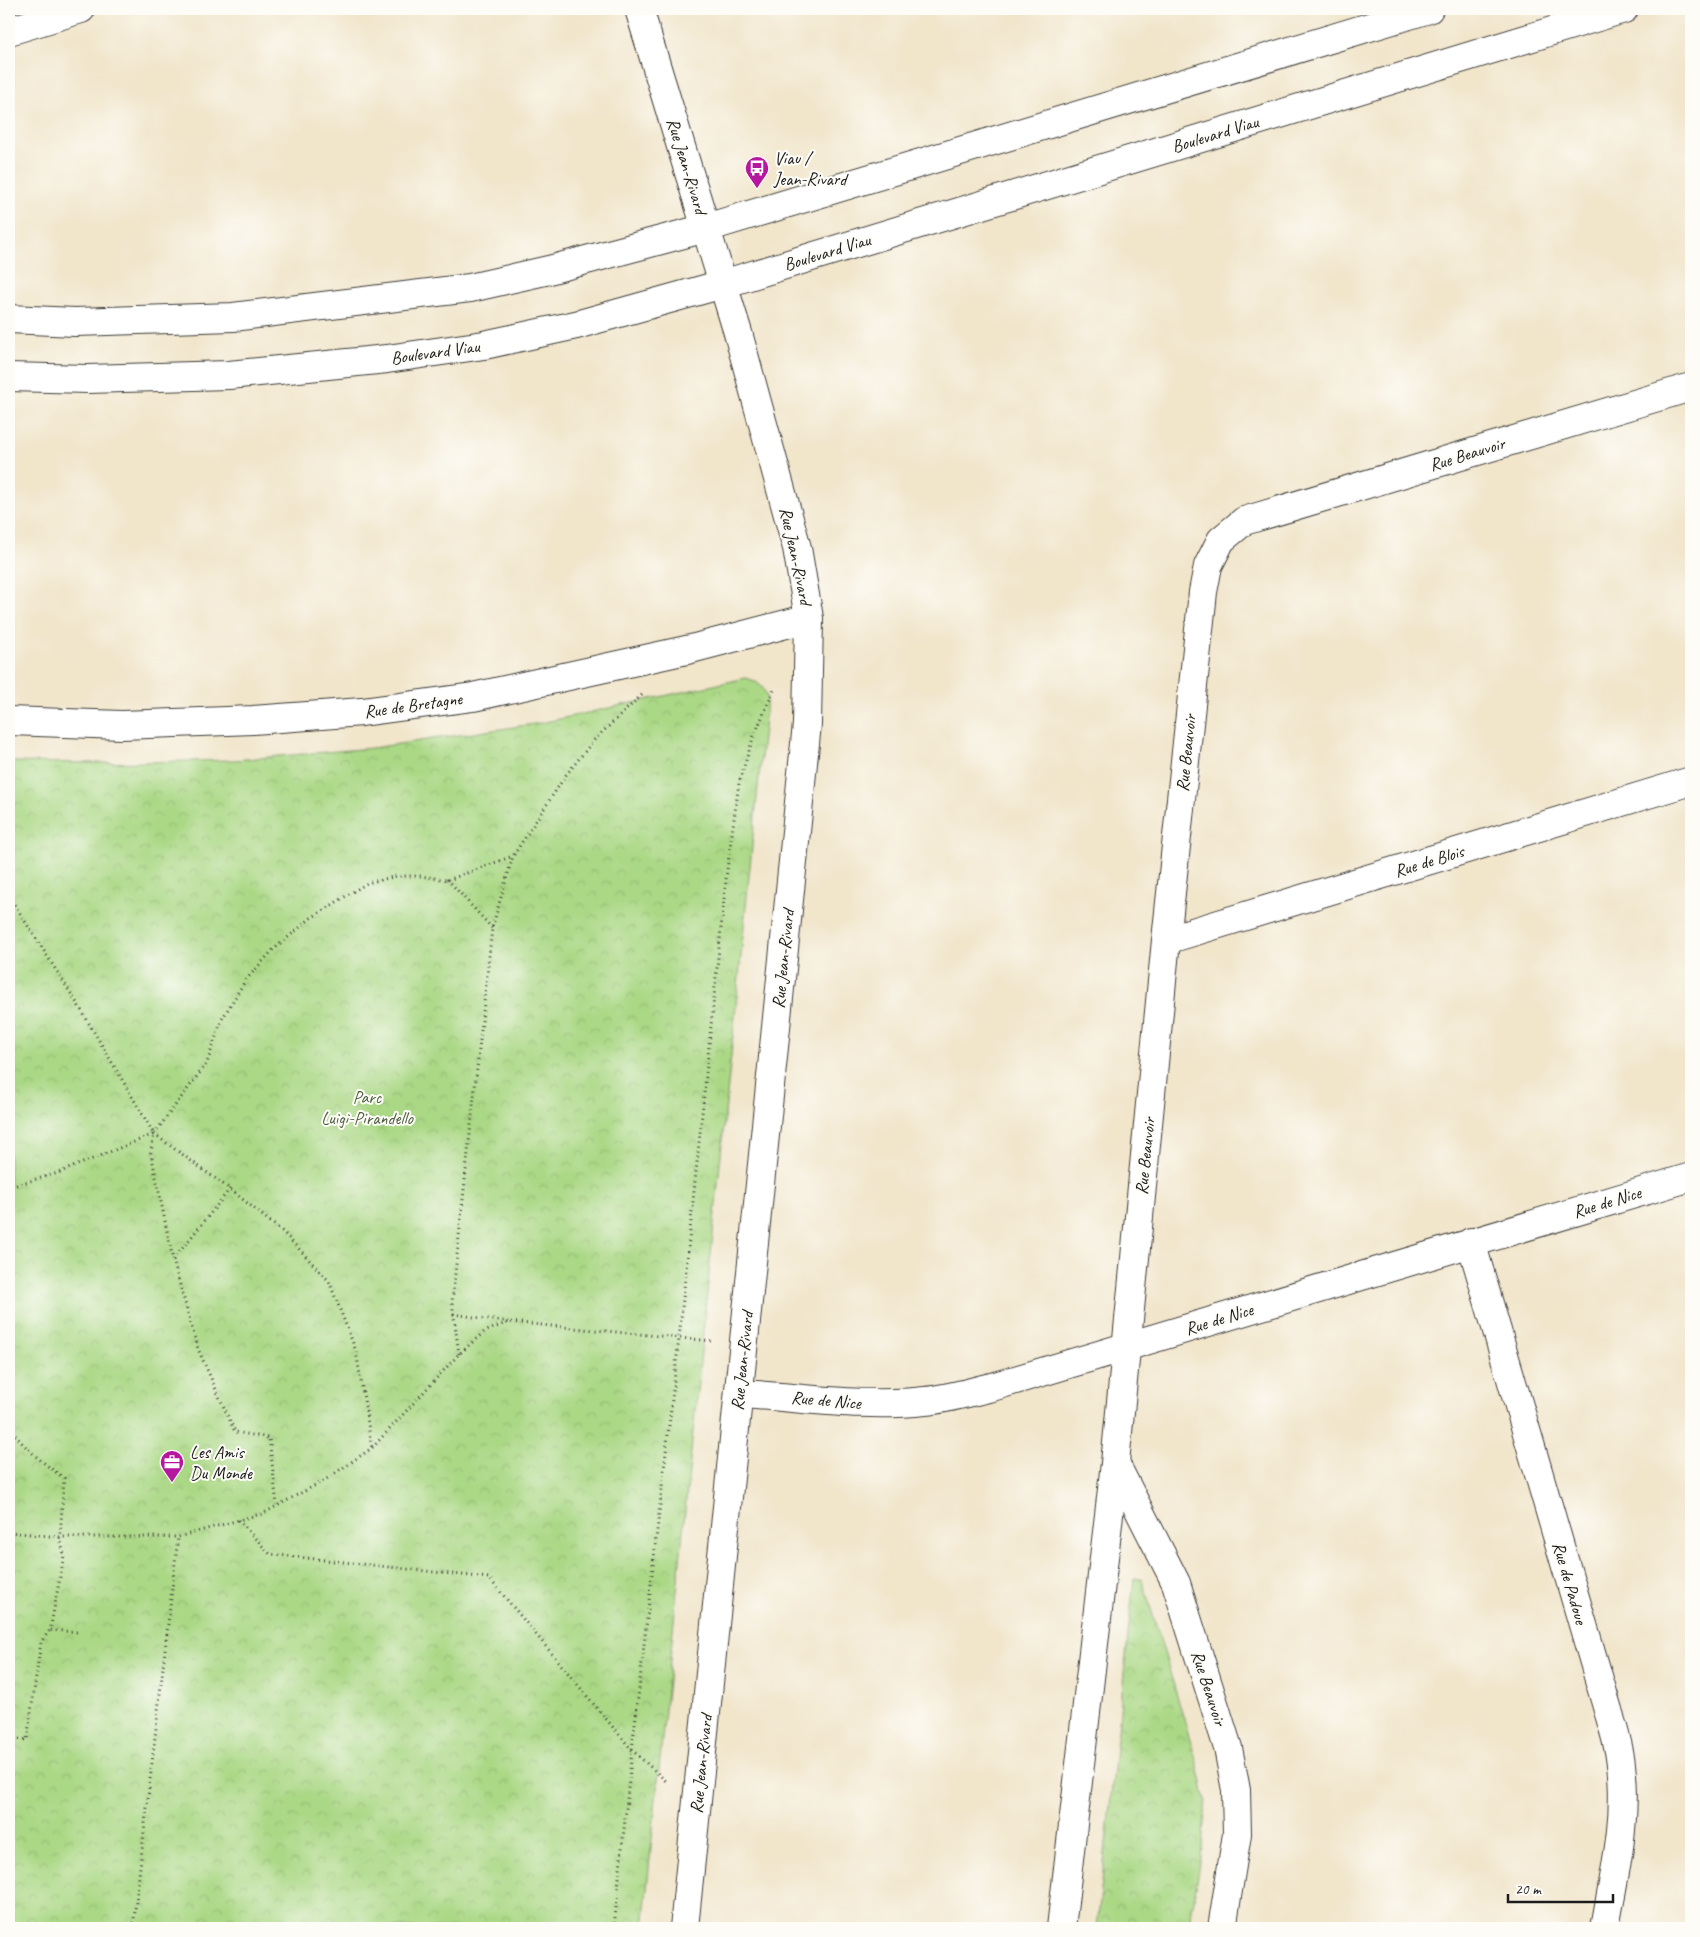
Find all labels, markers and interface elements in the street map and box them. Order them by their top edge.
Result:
street label: Boulevard Viau [1169,110,1262,158]
street label: Rue Jean-Rivard [662,115,713,219]
place label: Viau / Jean-Rivard [773,147,849,190]
bus stop icon: Viau / Jean-Rivard [744,155,770,189]
street label: Boulevard Viau [781,228,874,276]
street label: Boulevard Viau [389,335,482,369]
street label: Rue Beauvoir [1427,432,1509,476]
street label: Rue Jean-Rivard [775,505,818,610]
street label: Rue de Bretagne [363,687,464,723]
street label: Rue Beauvoir [1171,712,1201,793]
street label: Rue de Blois [1392,839,1468,882]
street label: Rue Jean-Rivard [767,906,799,1009]
park label: Parc Luigi-Pirandello [321,1086,414,1129]
street label: Rue Beauvoir [1130,1115,1160,1196]
street label: Rue de Nice [1570,1181,1645,1223]
street label: Rue de Nice [1182,1298,1257,1340]
street label: Rue Jean-Rivard [726,1308,758,1411]
street label: Rue de Nice [790,1386,863,1414]
place label: Les Amis Du Monde [190,1441,253,1484]
office icon: Les Amis Du Monde [159,1449,185,1483]
street label: Rue de Padoue [1548,1539,1593,1628]
street label: Rue Beauvoir [1187,1648,1232,1730]
street label: Rue Jean-Rivard [685,1711,717,1814]
scale bar [1508,1872,1612,1904]
text: 20 m [1515,1880,1542,1899]

